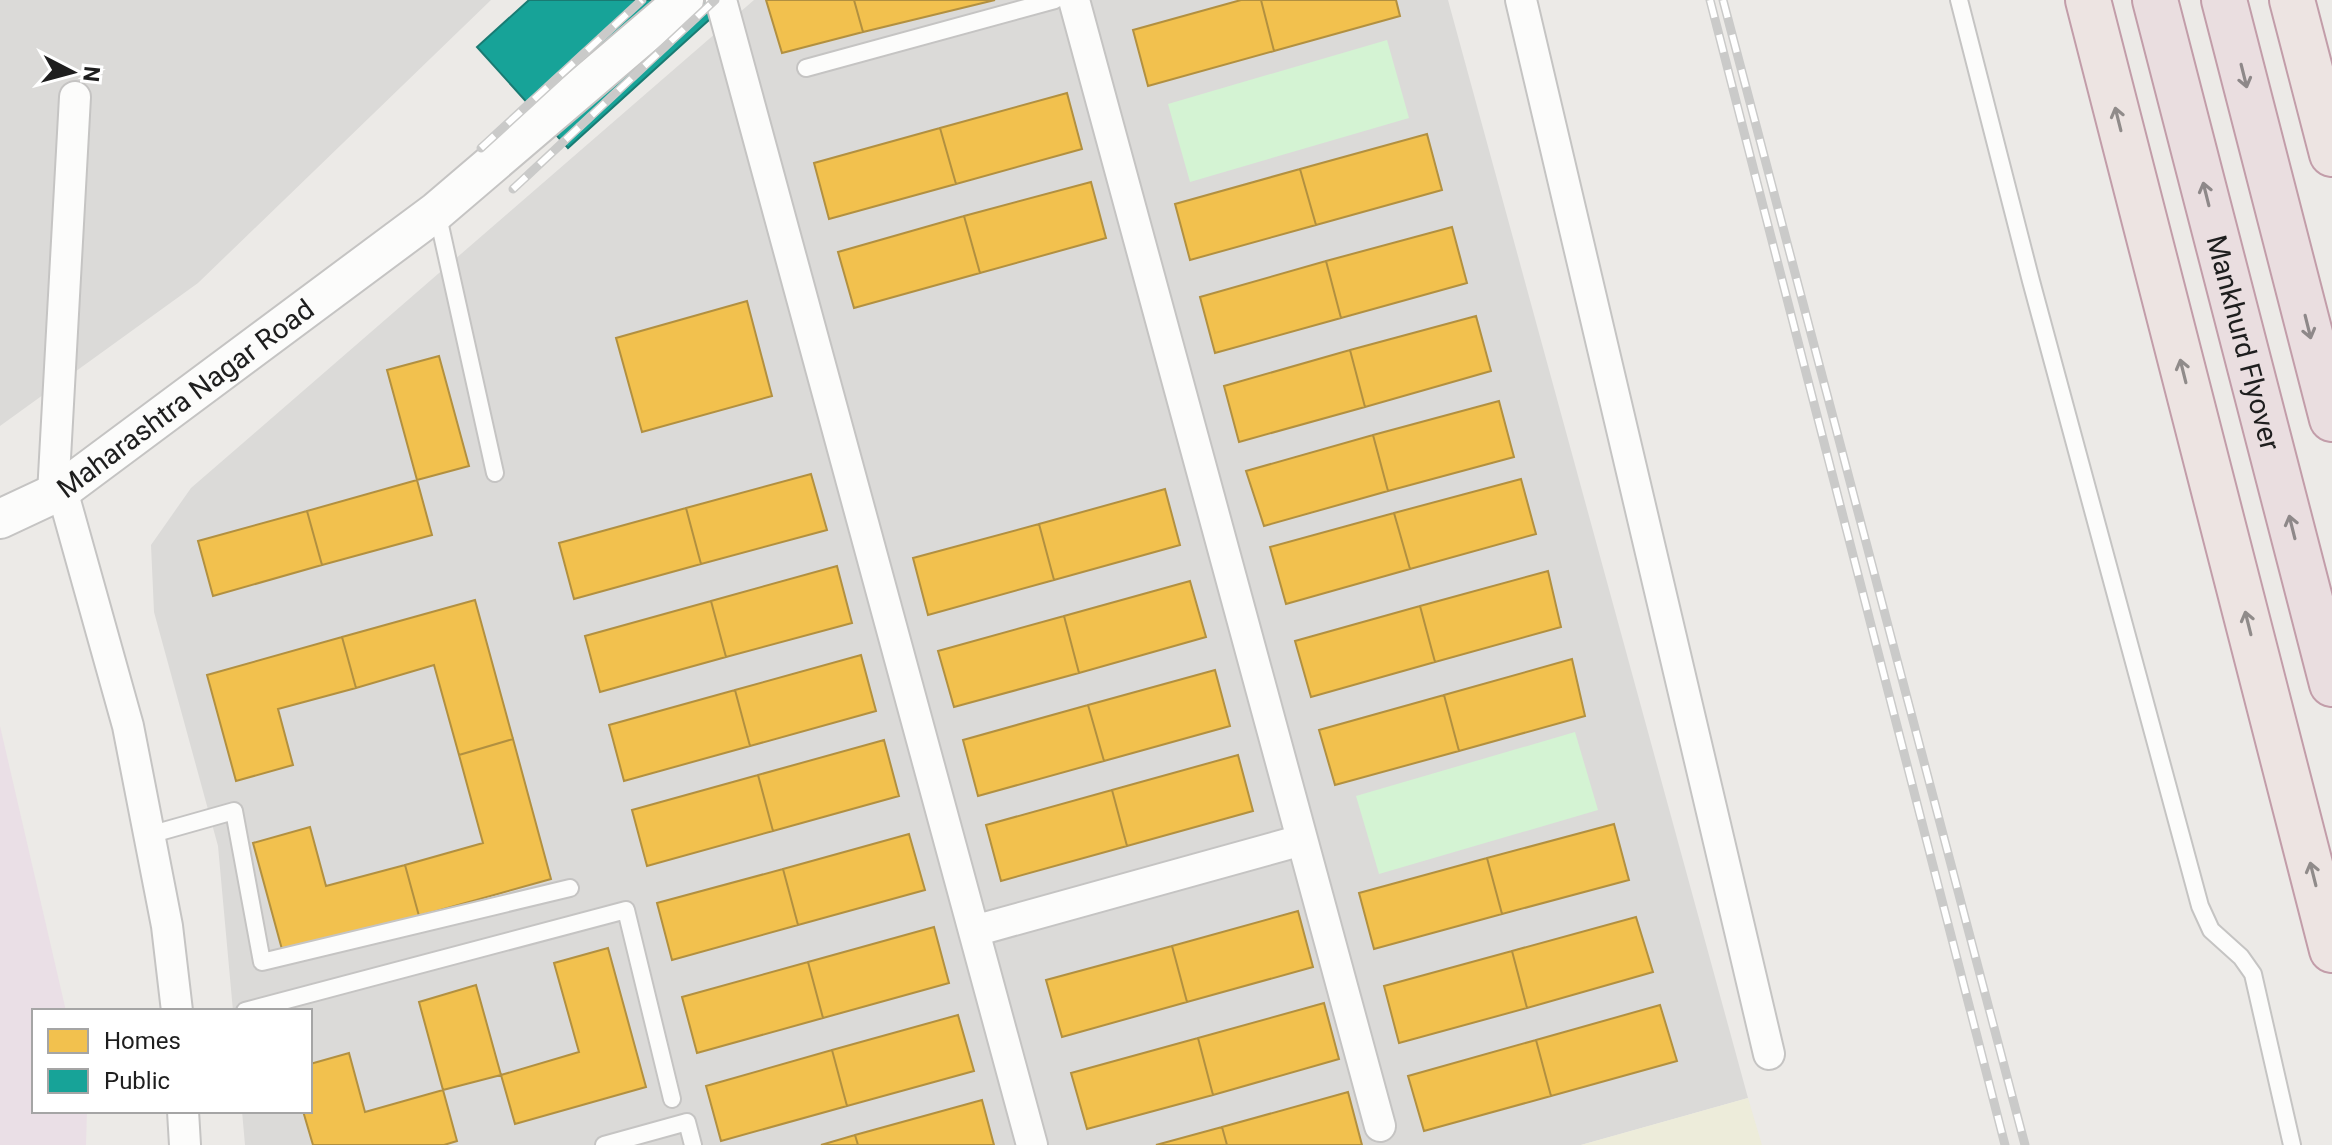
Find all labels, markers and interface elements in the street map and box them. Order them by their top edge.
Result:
north arrow [32,32,112,112]
one-way arrow [2237,62,2252,88]
text: N [78,65,105,83]
one-way arrow [2110,107,2125,132]
one-way arrow [2197,182,2212,208]
street label: Mankhurd Flyover [2200,232,2287,454]
street label: Maharashtra Nagar Road [50,292,320,505]
one-way arrow [2302,314,2317,340]
one-way arrow [2174,358,2189,384]
one-way arrow [2283,515,2298,541]
one-way arrow [2239,610,2254,636]
one-way arrow [2304,862,2319,888]
legend [32,1009,312,1113]
text: Homes [104,1027,181,1055]
text: Public [104,1067,170,1095]

